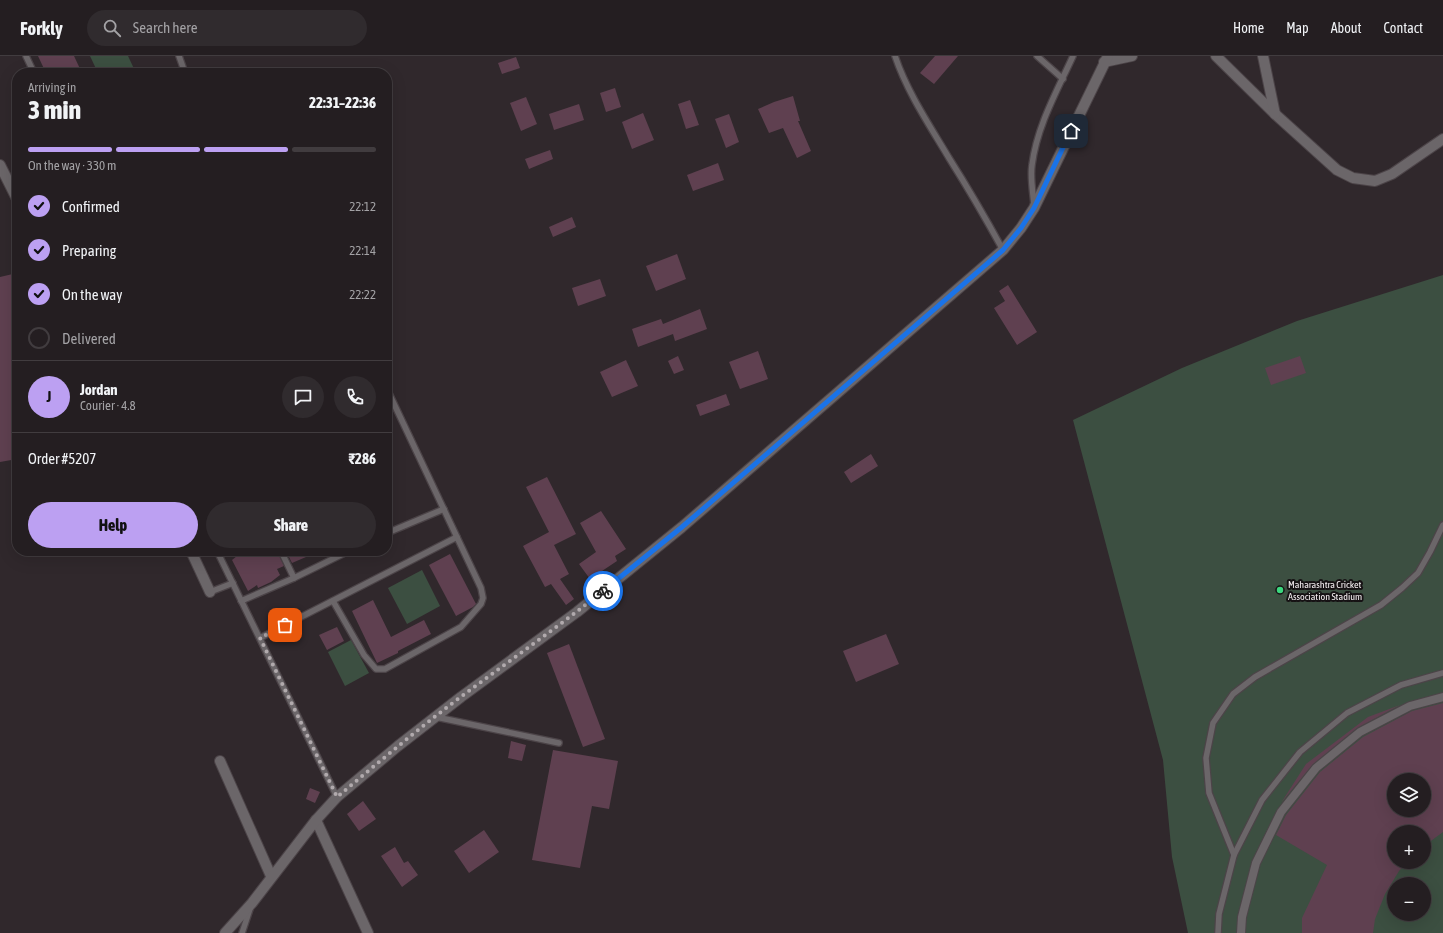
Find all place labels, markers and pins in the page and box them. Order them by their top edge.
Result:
pin [1054,114,1088,148]
place label: Maharashtra Cricket Association Stadium [1288,579,1362,602]
marker: Maharashtra Cricket Association Stadium [1275,585,1285,595]
pin [268,608,302,642]

